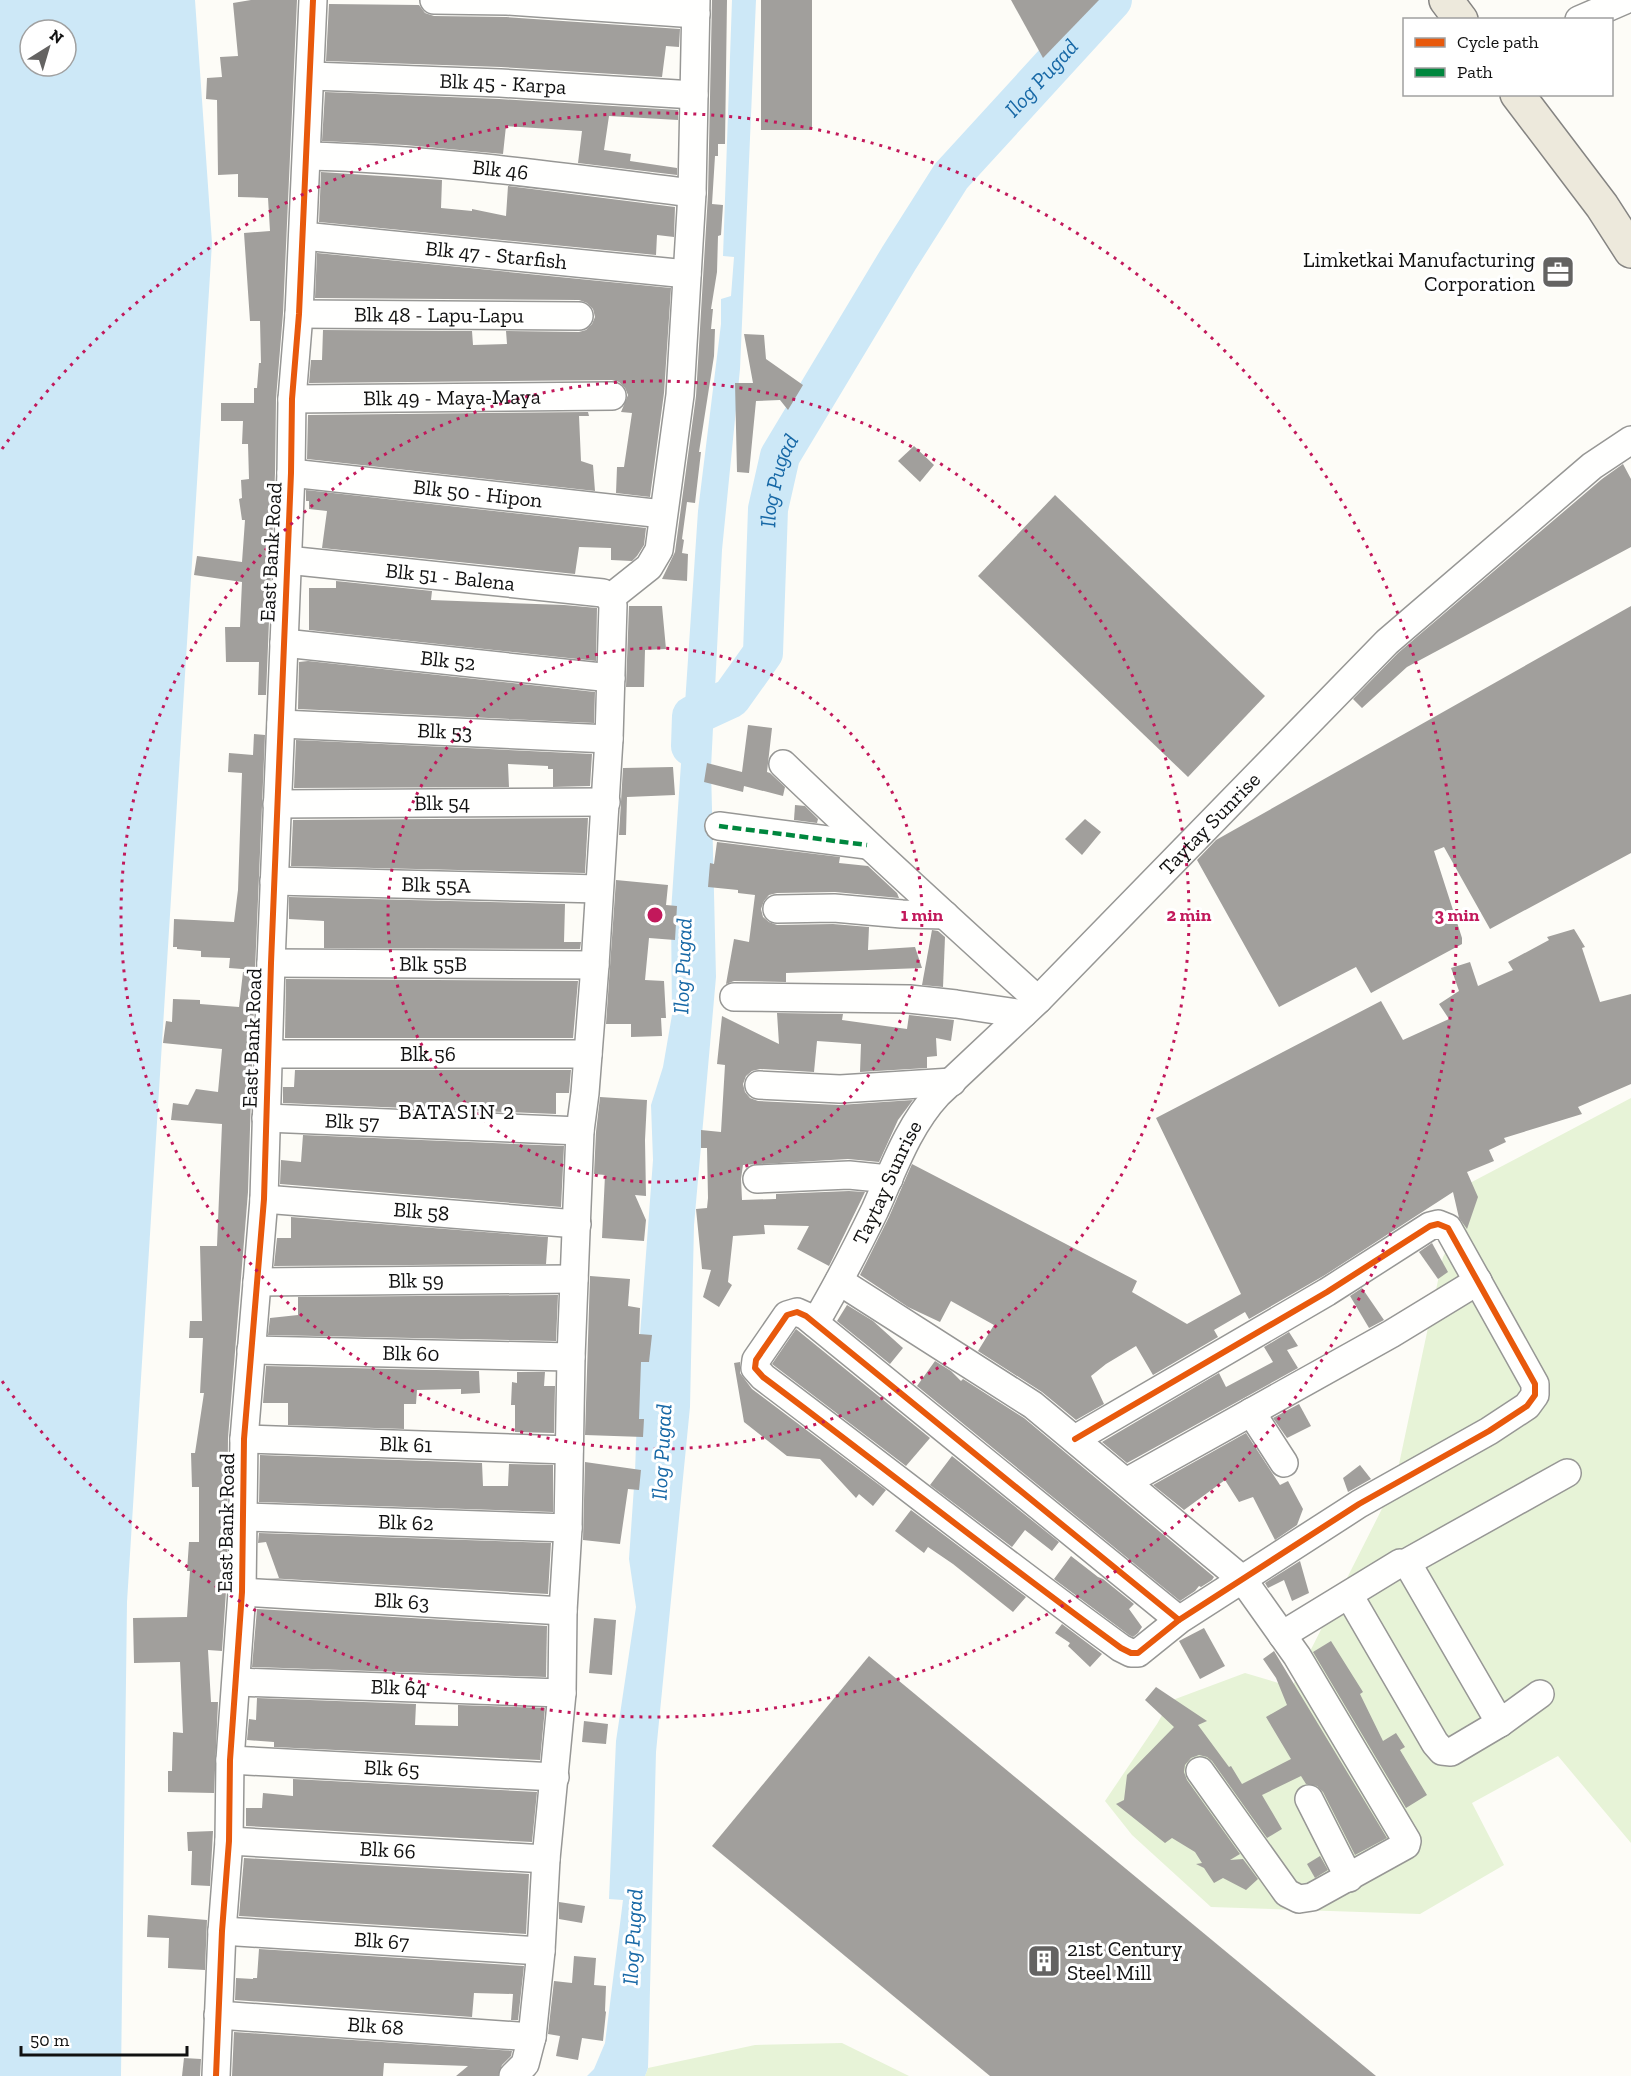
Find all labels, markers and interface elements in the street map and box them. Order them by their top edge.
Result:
north arrow [18,18,78,78]
legend [1403,18,1613,96]
text: N [46,25,67,48]
text: Cycle path [1457,31,1539,53]
water label: Ilog Pugad [999,33,1084,123]
text: Path [1457,61,1493,83]
street label: Blk 45 - Karpa [439,68,567,99]
street label: Blk 46 [471,154,530,185]
street label: Blk 47 - Starfish [424,235,568,274]
place label: Limketkai Manufacturing Corporation [1303,247,1535,296]
office icon: Limketkai Manufacturing Corporation [1540,254,1576,290]
street label: Blk 48 - Lapu-Lapu [354,301,524,328]
street label: Blk 49 - Maya-Maya [363,384,541,410]
water label: Ilog Pugad [754,429,804,528]
street label: Blk 50 - Hipon [412,474,544,513]
street label: East Bank Road [254,481,287,623]
street label: Blk 51 - Balena [384,557,516,596]
street label: Blk 52 [419,645,477,675]
street label: Blk 53 [417,717,473,745]
street label: Taytay Sunrise [1154,767,1265,880]
street label: Blk 54 [414,790,470,815]
street label: Blk 55A [401,871,471,898]
text: 1 min [901,904,944,926]
text: 2 min [1167,904,1212,926]
text: 3 min [1435,904,1480,926]
centre of rings [645,905,665,925]
water label: Ilog Pugad [667,917,698,1015]
street label: Blk 55B [399,951,467,976]
street label: East Bank Road [237,967,266,1108]
street label: Blk 56 [400,1041,456,1066]
district label: BATASIN 2 [398,1098,516,1125]
street label: Blk 57 [324,1107,380,1135]
street label: Taytay Sunrise [847,1116,927,1249]
street label: Blk 58 [393,1196,450,1226]
street label: Blk 59 [388,1267,444,1293]
street label: Blk 60 [382,1340,440,1366]
water label: Ilog Pugad [645,1403,677,1501]
street label: Blk 61 [379,1431,433,1457]
street label: East Bank Road [212,1452,239,1593]
street label: Blk 62 [378,1509,434,1535]
street label: Blk 63 [373,1587,430,1615]
street label: Blk 64 [370,1674,428,1700]
street label: Blk 65 [363,1754,420,1782]
street label: Blk 66 [359,1835,417,1864]
water label: Ilog Pugad [616,1888,648,1986]
street label: Blk 67 [354,1926,410,1955]
place label: 21st Century Steel Mill [1067,1936,1183,1985]
building icon: 21st Century Steel Mill [1026,1943,1062,1979]
street label: Blk 68 [347,2011,405,2040]
scale bar [21,2019,188,2057]
text: 50 m [30,2029,70,2051]

